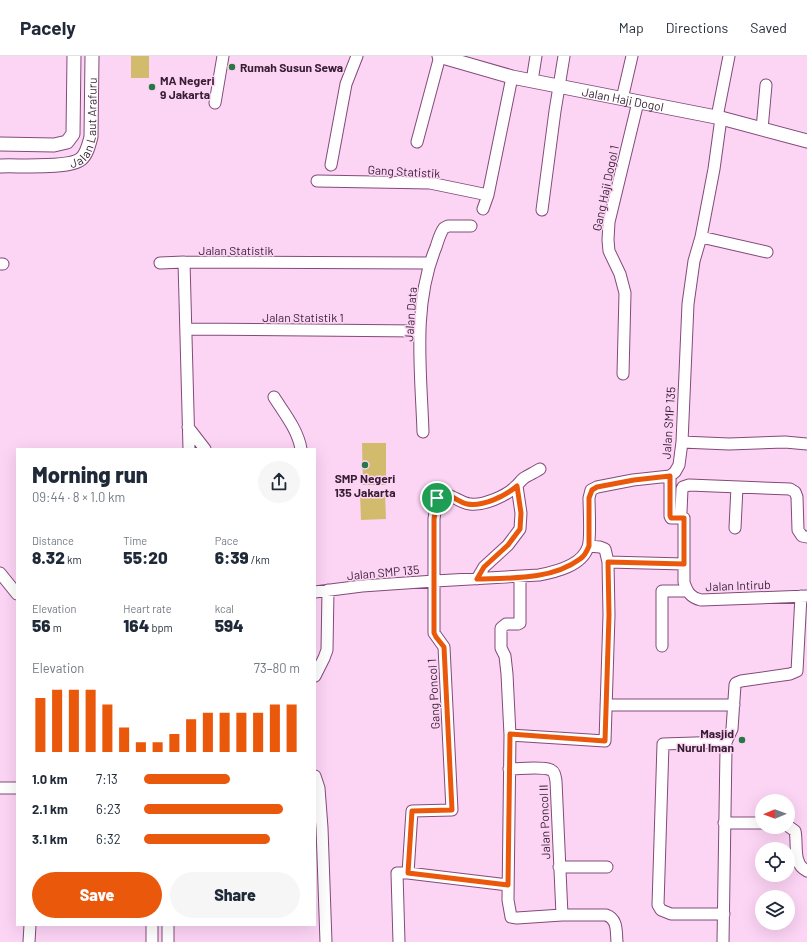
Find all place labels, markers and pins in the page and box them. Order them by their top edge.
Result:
place label: Rumah Susun Sewa [240,60,343,74]
marker: Rumah Susun Sewa [227,62,237,72]
place label: MA Negeri 9 Jakarta [160,73,214,101]
marker: MA Negeri 9 Jakarta [147,82,157,92]
marker: SMP Negeri 135 Jakarta [360,460,370,470]
place label: SMP Negeri 135 Jakarta [335,471,395,499]
pin [420,481,454,515]
place label: Masjid Nurul Iman [677,726,734,754]
marker: Masjid Nurul Iman [737,735,747,745]

